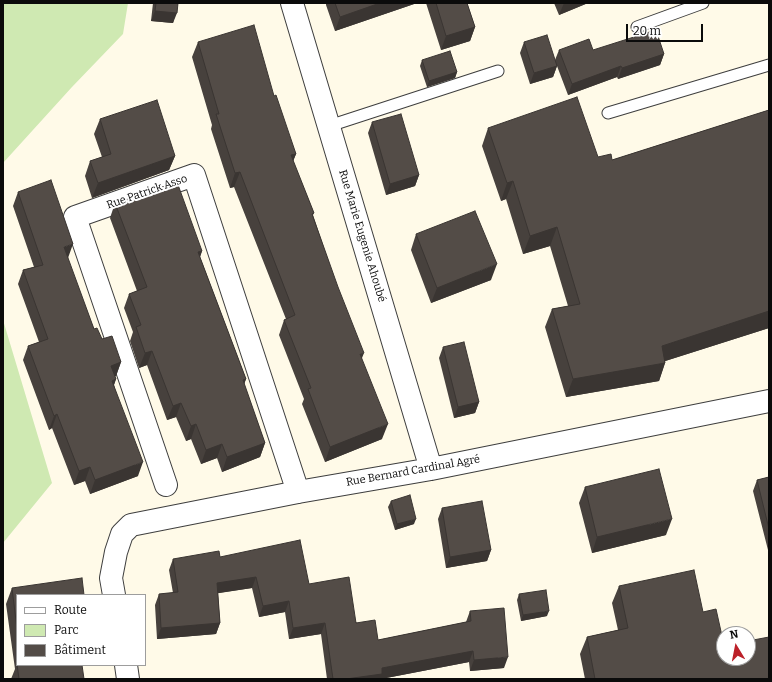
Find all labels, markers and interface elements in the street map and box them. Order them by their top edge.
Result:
scale bar [628,16,705,42]
text: 20 m [633,24,661,38]
street label: Rue Marie Eugenie Ahoubé [336,168,388,304]
street label: Rue Patrick Asso [105,172,189,212]
street label: Rue Bernard Cardinal Agré [345,453,481,489]
legend [16,594,146,666]
text: Route [54,603,87,617]
text: Parc [54,623,79,637]
north arrow [716,626,756,666]
text: N [729,628,739,642]
text: Bâtiment [54,643,106,657]

